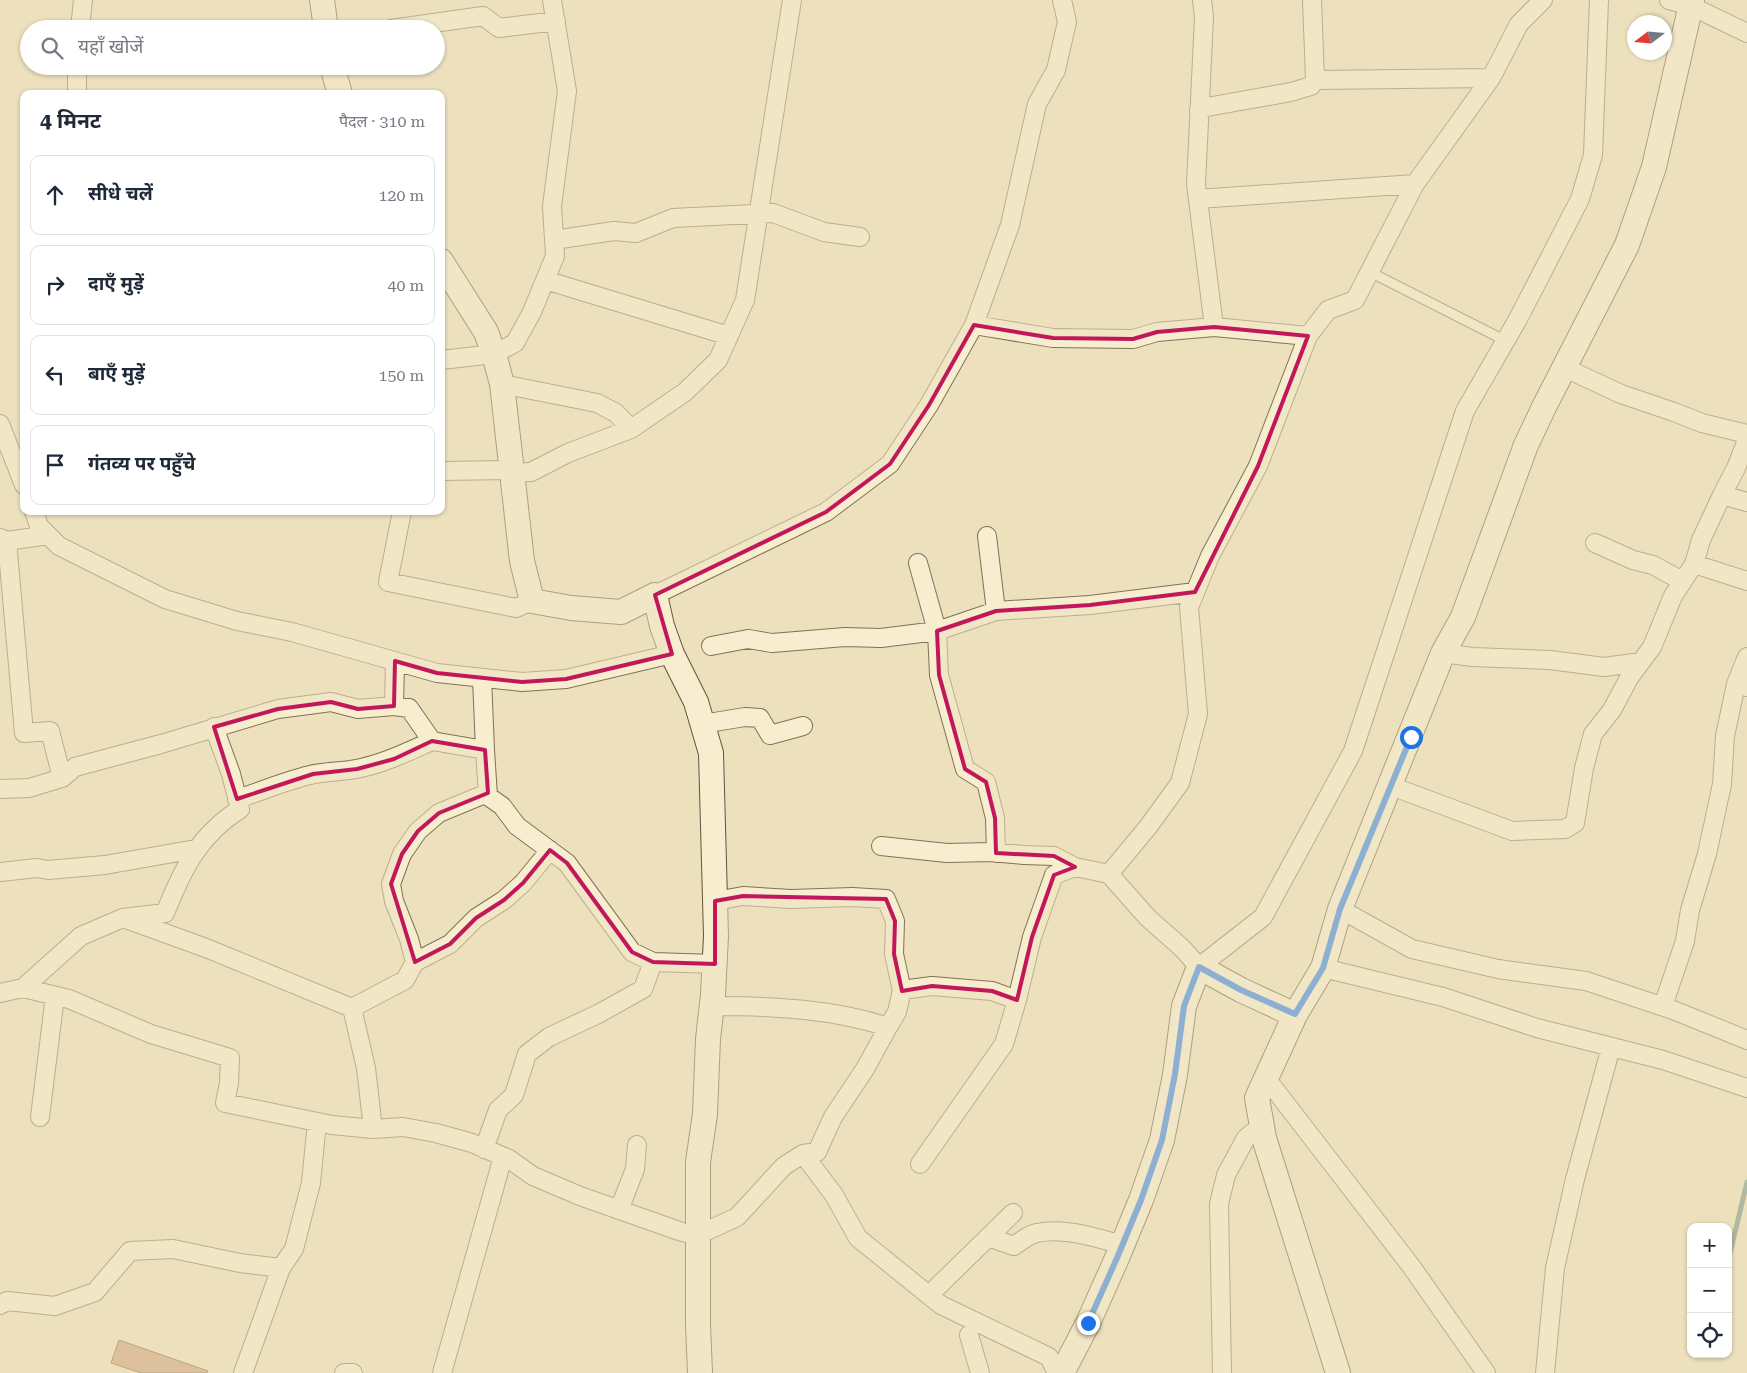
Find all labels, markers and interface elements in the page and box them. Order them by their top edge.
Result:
north arrow [1627,15,1672,60]
search box [20,20,445,75]
icon: search [38,34,66,62]
text: यहाँ खोजें [78,35,143,58]
text: 4 मिनट [40,109,101,133]
text: पैदल · 310 m [339,112,425,131]
icon: ahead [41,181,69,209]
text: सीधे चलें [88,182,153,205]
text: 120 m [378,186,424,205]
icon: right [41,271,69,299]
text: दाएँ मुड़ें [88,272,144,295]
text: 40 m [387,276,424,295]
icon: left [41,361,69,389]
text: बाएँ मुड़ें [88,362,145,385]
text: 150 m [378,366,424,385]
icon: arrive [41,451,69,479]
text: गंतव्य पर पहुँचे [88,452,195,475]
route start [1400,726,1423,749]
map controls [1687,1223,1732,1358]
button: + [1687,1223,1732,1268]
button: − [1687,1268,1732,1313]
route end [1077,1312,1100,1335]
button: locate [1687,1313,1732,1358]

